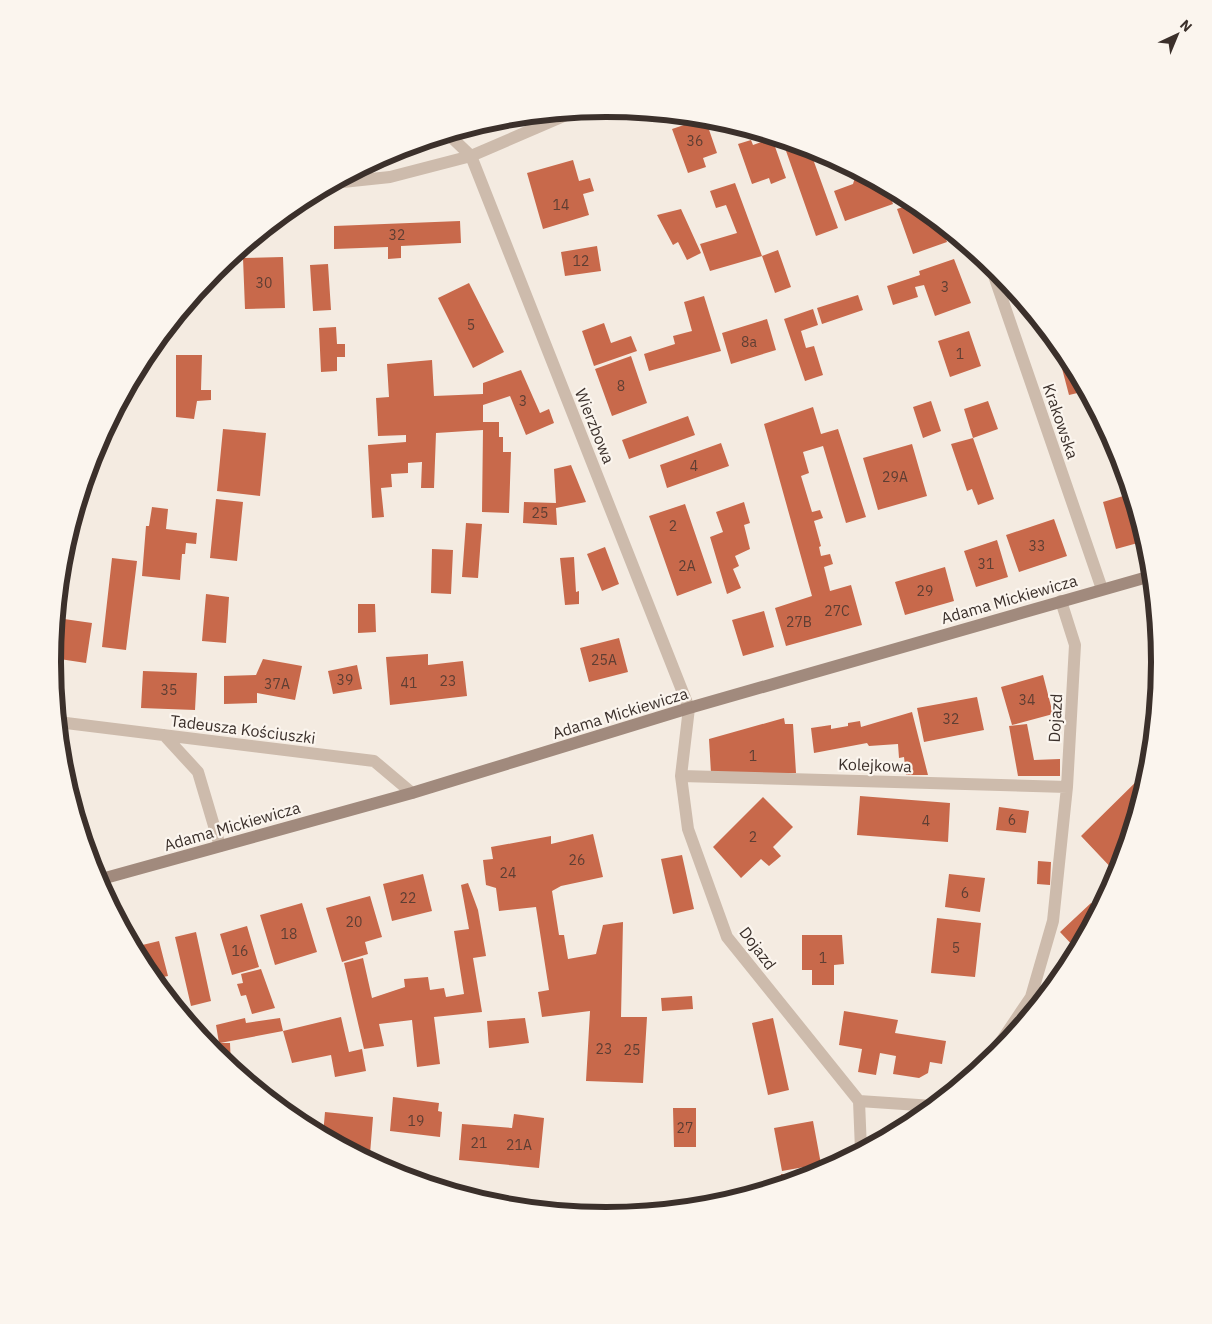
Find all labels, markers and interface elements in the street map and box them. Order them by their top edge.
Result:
north arrow [1152,10,1202,60]
text: N [1176,16,1196,36]
house number: 36 [687,132,703,150]
house number: 14 [553,196,569,214]
house number: 32 [389,226,405,244]
house number: 12 [573,252,589,270]
house number: 30 [256,274,272,292]
house number: 3 [941,278,949,296]
house number: 5 [467,316,475,334]
house number: 8a [741,333,757,351]
house number: 1 [956,345,964,363]
house number: 8 [617,377,625,395]
street label: Krakowska [1039,381,1083,462]
street label: Wierzbowa [571,386,619,467]
house number: 3 [519,392,527,410]
house number: 4 [690,457,698,475]
house number: 29A [882,468,908,486]
house number: 25 [532,504,548,522]
house number: 2 [669,517,677,535]
house number: 33 [1029,537,1045,555]
house number: 31 [978,555,994,573]
house number: 2A [678,557,696,575]
street label: Adama Mickiewicza [939,570,1080,628]
house number: 29 [917,582,933,600]
house number: 27C [824,602,850,620]
house number: 27B [786,613,812,631]
house number: 25A [591,651,617,669]
house number: 39 [337,671,353,689]
house number: 23 [440,672,456,690]
house number: 41 [401,674,417,692]
house number: 37A [264,675,290,693]
house number: 35 [161,681,177,699]
street label: Adama Mickiewicza [550,683,691,743]
house number: 34 [1019,691,1035,709]
street label: Dojazd [1044,693,1066,743]
street label: Tadeusza Kościuszki [169,710,317,748]
house number: 32 [943,710,959,728]
house number: 1 [749,747,757,765]
street label: Kolejkowa [838,754,913,776]
street label: Adama Mickiewicza [162,797,303,855]
house number: 6 [1008,811,1016,829]
house number: 4 [922,812,930,830]
house number: 2 [749,828,757,846]
house number: 26 [569,851,585,869]
house number: 24 [500,864,516,882]
house number: 6 [961,884,969,902]
house number: 22 [400,889,416,907]
house number: 20 [346,913,362,931]
street label: Dojazd [735,922,781,974]
house number: 18 [281,925,297,943]
house number: 5 [952,939,960,957]
house number: 16 [232,942,248,960]
house number: 1 [819,949,827,967]
house number: 23 [596,1040,612,1058]
house number: 25 [624,1041,640,1059]
house number: 19 [408,1112,424,1130]
house number: 27 [677,1119,693,1137]
house number: 21 [471,1134,487,1152]
house number: 21A [506,1136,532,1154]

